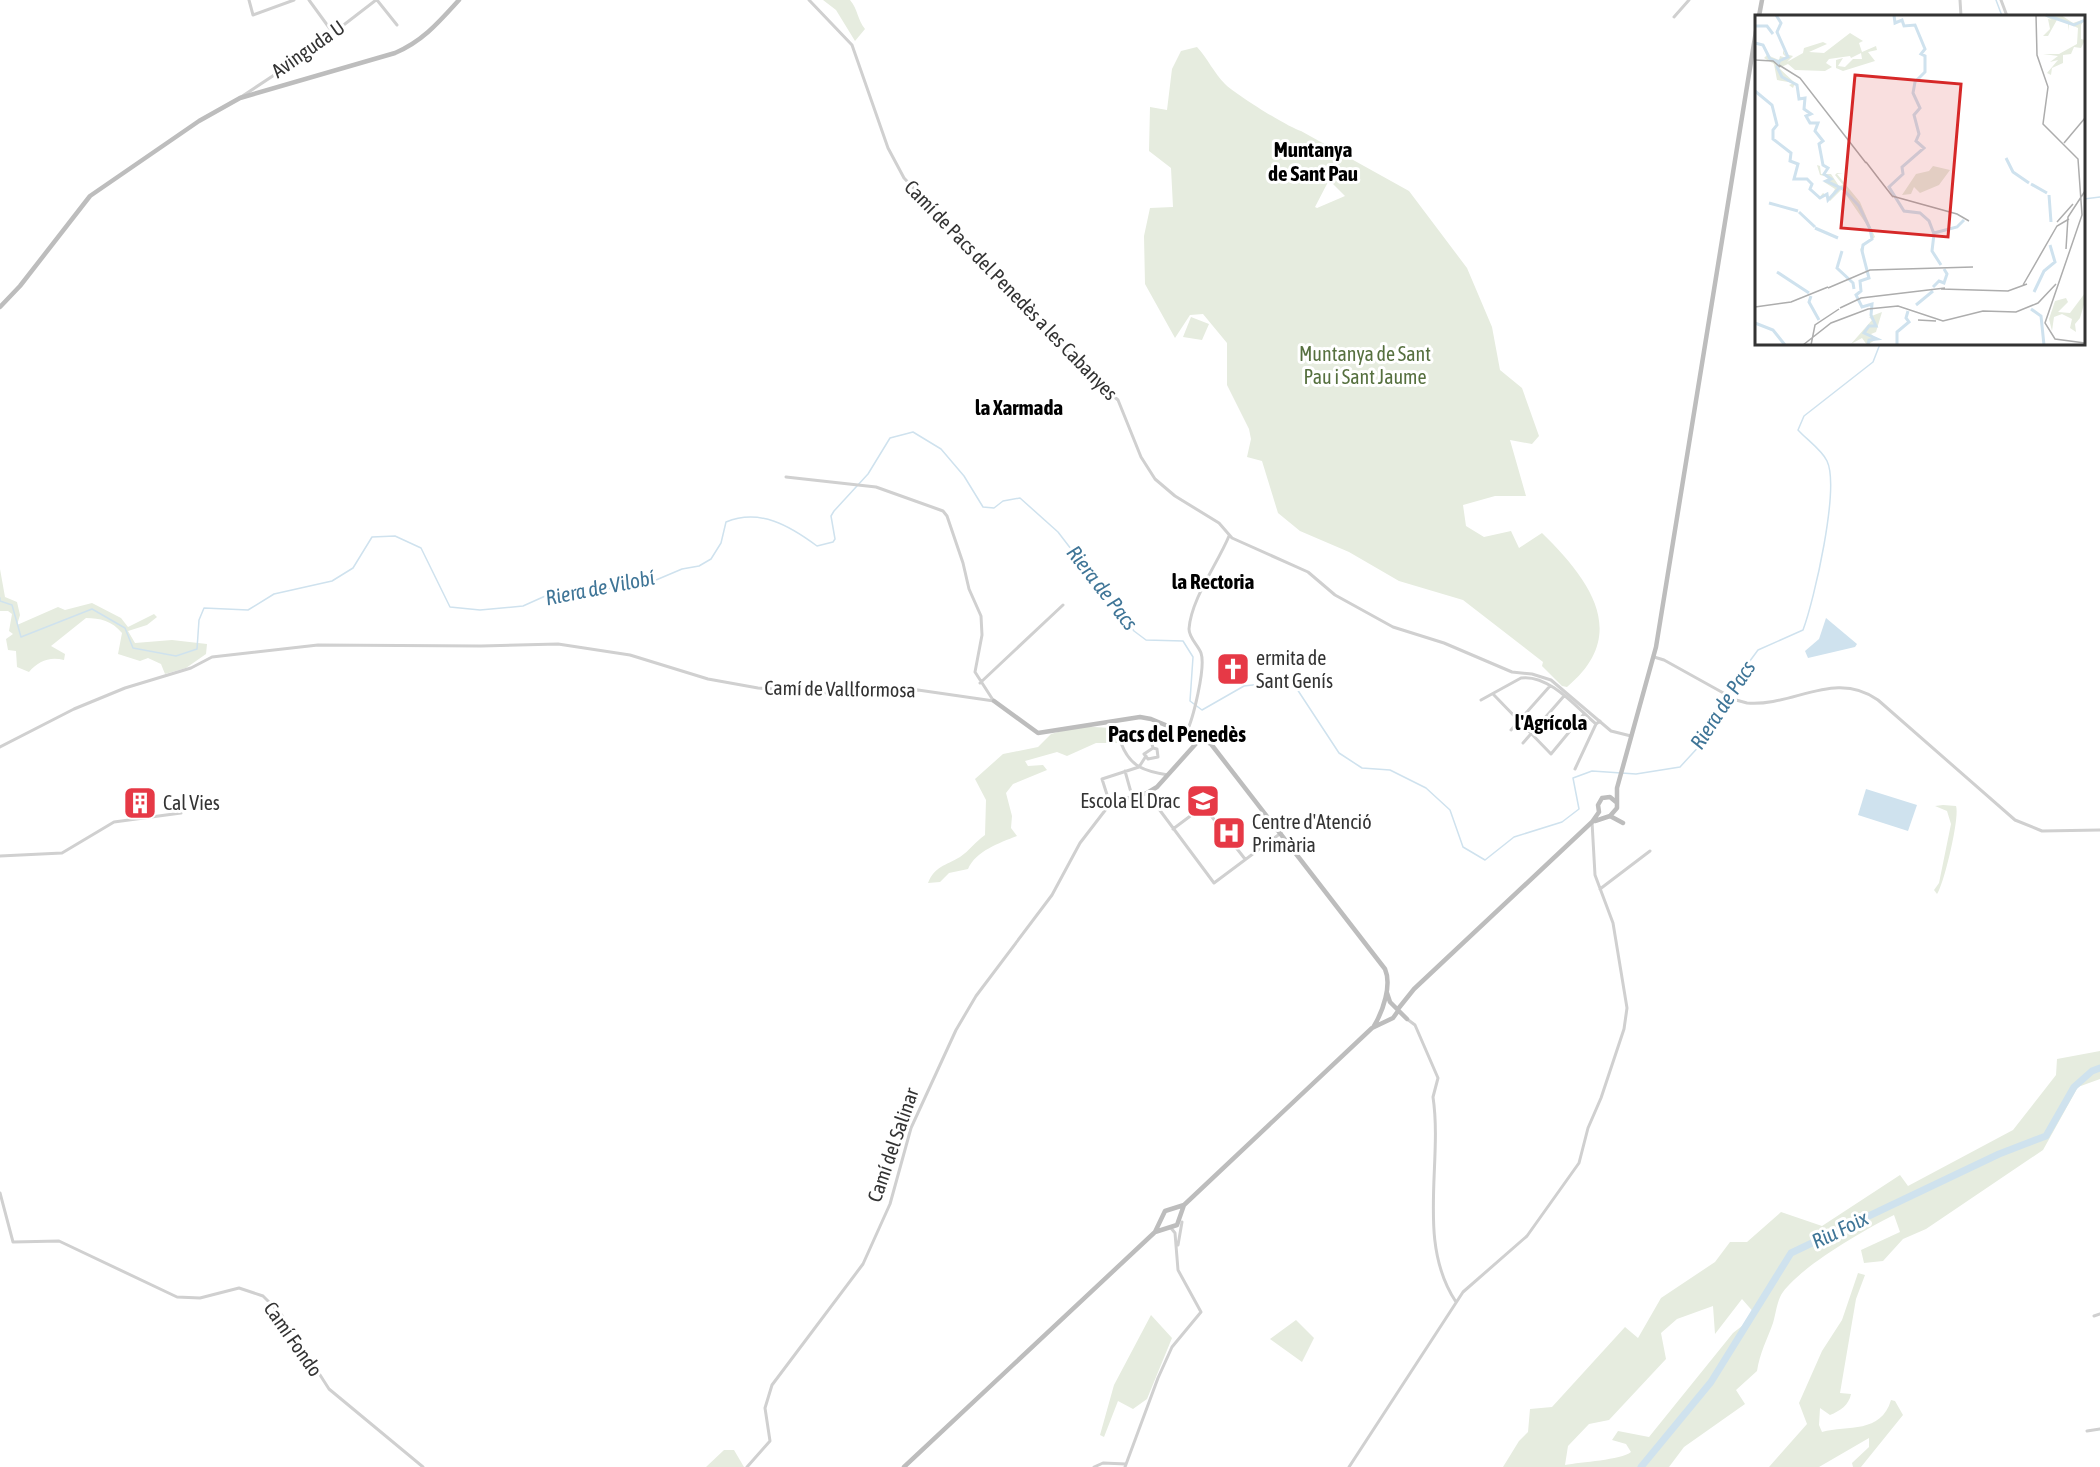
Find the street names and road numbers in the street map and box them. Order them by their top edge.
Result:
street label: Avinguda U [267,15,349,82]
street label: Camí de Pacs del Penedès a les Cabanyes [900,175,1123,404]
street label: Camí de Vallformosa [764,676,916,701]
street label: Camí del Salinar [862,1084,923,1205]
street label: Camí Fondo [259,1297,327,1380]

